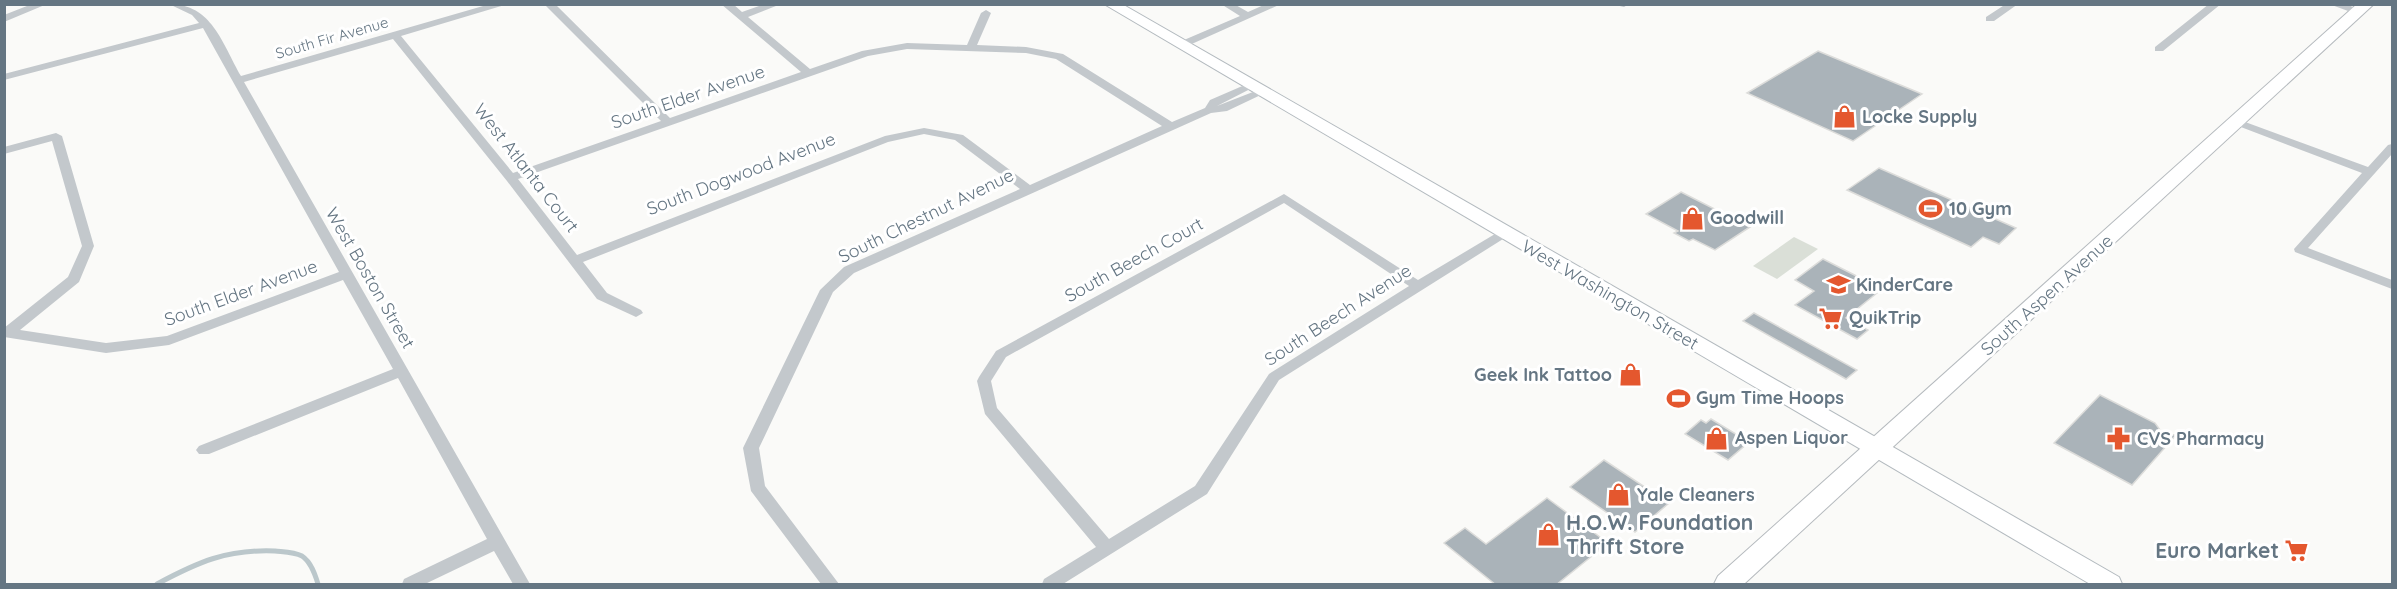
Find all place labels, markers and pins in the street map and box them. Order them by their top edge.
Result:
shop icon: Locke Supply [1831,104,1857,130]
place label: Locke Supply [1862,105,1977,128]
sports icon: 10 Gym [1918,196,1944,222]
place label: 10 Gym [1949,197,2012,220]
shop icon: Goodwill [1679,205,1705,231]
place label: Goodwill [1710,206,1784,229]
school or university icon: KinderCare [1825,272,1851,298]
place label: KinderCare [1856,273,1953,296]
supermarket icon: QuikTrip [1818,305,1844,331]
place label: QuikTrip [1849,306,1921,329]
shop icon: Geek Ink Tattoo [1617,362,1643,388]
place label: Geek Ink Tattoo [1474,363,1612,386]
sports icon: Gym Time Hoops [1665,385,1691,411]
place label: Gym Time Hoops [1696,386,1844,409]
shop icon: Aspen Liquor [1704,425,1730,451]
place label: Aspen Liquor [1735,426,1848,449]
pharmacy icon: CVS Pharmacy [2106,426,2132,452]
place label: CVS Pharmacy [2137,427,2264,450]
shop icon: Yale Cleaners [1606,482,1632,508]
place label: Yale Cleaners [1637,483,1755,506]
place label: H.O.W. Foundation Thrift Store [1566,509,1753,559]
shop icon: H.O.W. Foundation Thrift Store [1535,522,1561,548]
place label: Euro Market [2155,537,2279,563]
supermarket icon: Euro Market [2284,538,2310,564]

